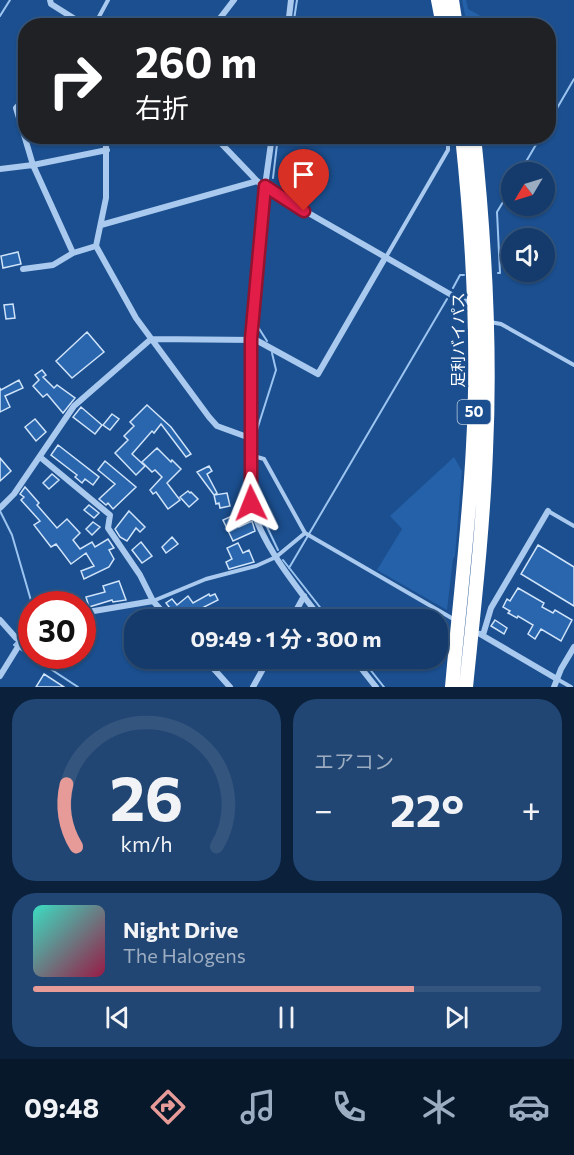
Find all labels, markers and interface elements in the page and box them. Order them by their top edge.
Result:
text: 260 m [135,35,257,87]
icon: right [36,42,114,120]
text: 右折 [135,91,189,124]
pin [278,149,329,211]
icon: arrive [287,158,320,191]
north arrow [501,162,555,216]
map controls [501,162,555,282]
button: sound [501,228,555,282]
street label: 足利バイパス [448,292,467,388]
road number: 50 [458,400,490,424]
position arrow [219,471,283,535]
speed limit sign: 30 [18,591,96,669]
text: 09:49 · 1 分 · 300 m [190,625,382,652]
text: エアコン [314,749,394,773]
text: 26 [110,758,183,834]
text: 22° [390,781,464,836]
text: − [314,788,333,829]
text: + [522,788,541,829]
text: km/h [120,830,173,856]
text: Night Drive [123,916,238,943]
text: The Halogens [123,943,246,967]
icon: previous [101,1001,134,1034]
icon: pause [270,1001,303,1034]
icon: next [440,1001,473,1034]
icon: directions [147,1086,189,1128]
icon: music [237,1086,279,1128]
icon: phone [328,1086,370,1128]
icon: climate [418,1086,460,1128]
icon: car [508,1086,550,1128]
text: 09:48 [24,1091,99,1124]

